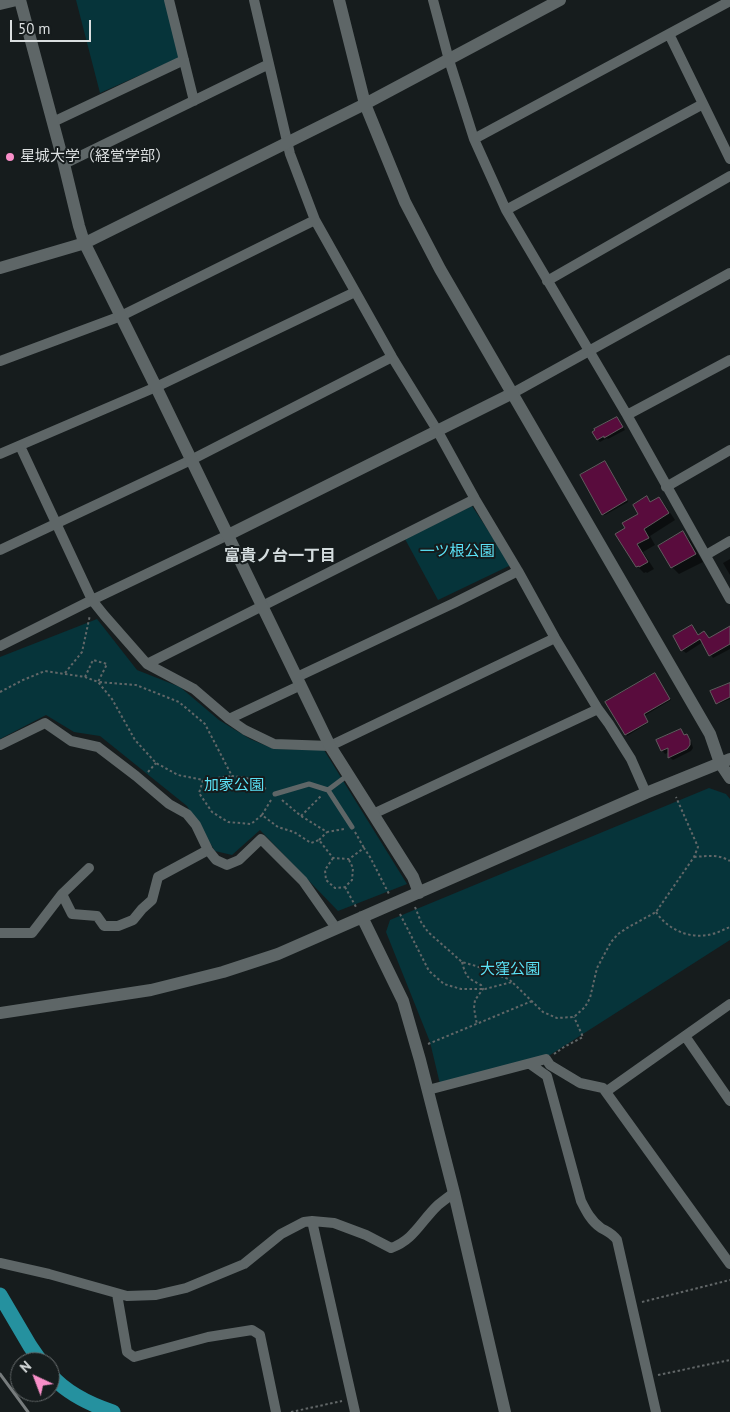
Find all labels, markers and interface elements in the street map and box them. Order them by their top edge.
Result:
scale bar [12,10,94,42]
text: 50 m [18,19,51,38]
place label: 星城大学（経営学部） [20,148,170,166]
marker: 星城大学（経営学部） [4,151,16,163]
park label: 一ツ根公園 [420,543,494,561]
district label: 富貴ノ台一丁目 [224,546,336,566]
park label: 加家公園 [204,777,264,795]
park label: 大窪公園 [480,961,540,979]
north arrow [10,1352,60,1402]
text: N [16,1357,35,1376]

